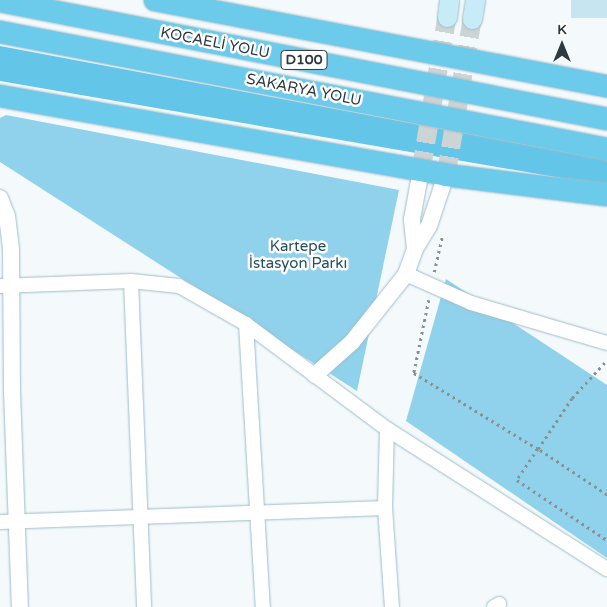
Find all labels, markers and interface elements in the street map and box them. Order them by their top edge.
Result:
north arrow [537,20,587,70]
text: K [557,21,567,38]
street label: KOCAELİ YOLU [159,24,271,62]
road number: D100 [280,48,328,72]
street label: SAKARYA YOLU [245,70,363,110]
park label: Kartepe İstasyon Parkı [249,237,347,272]

